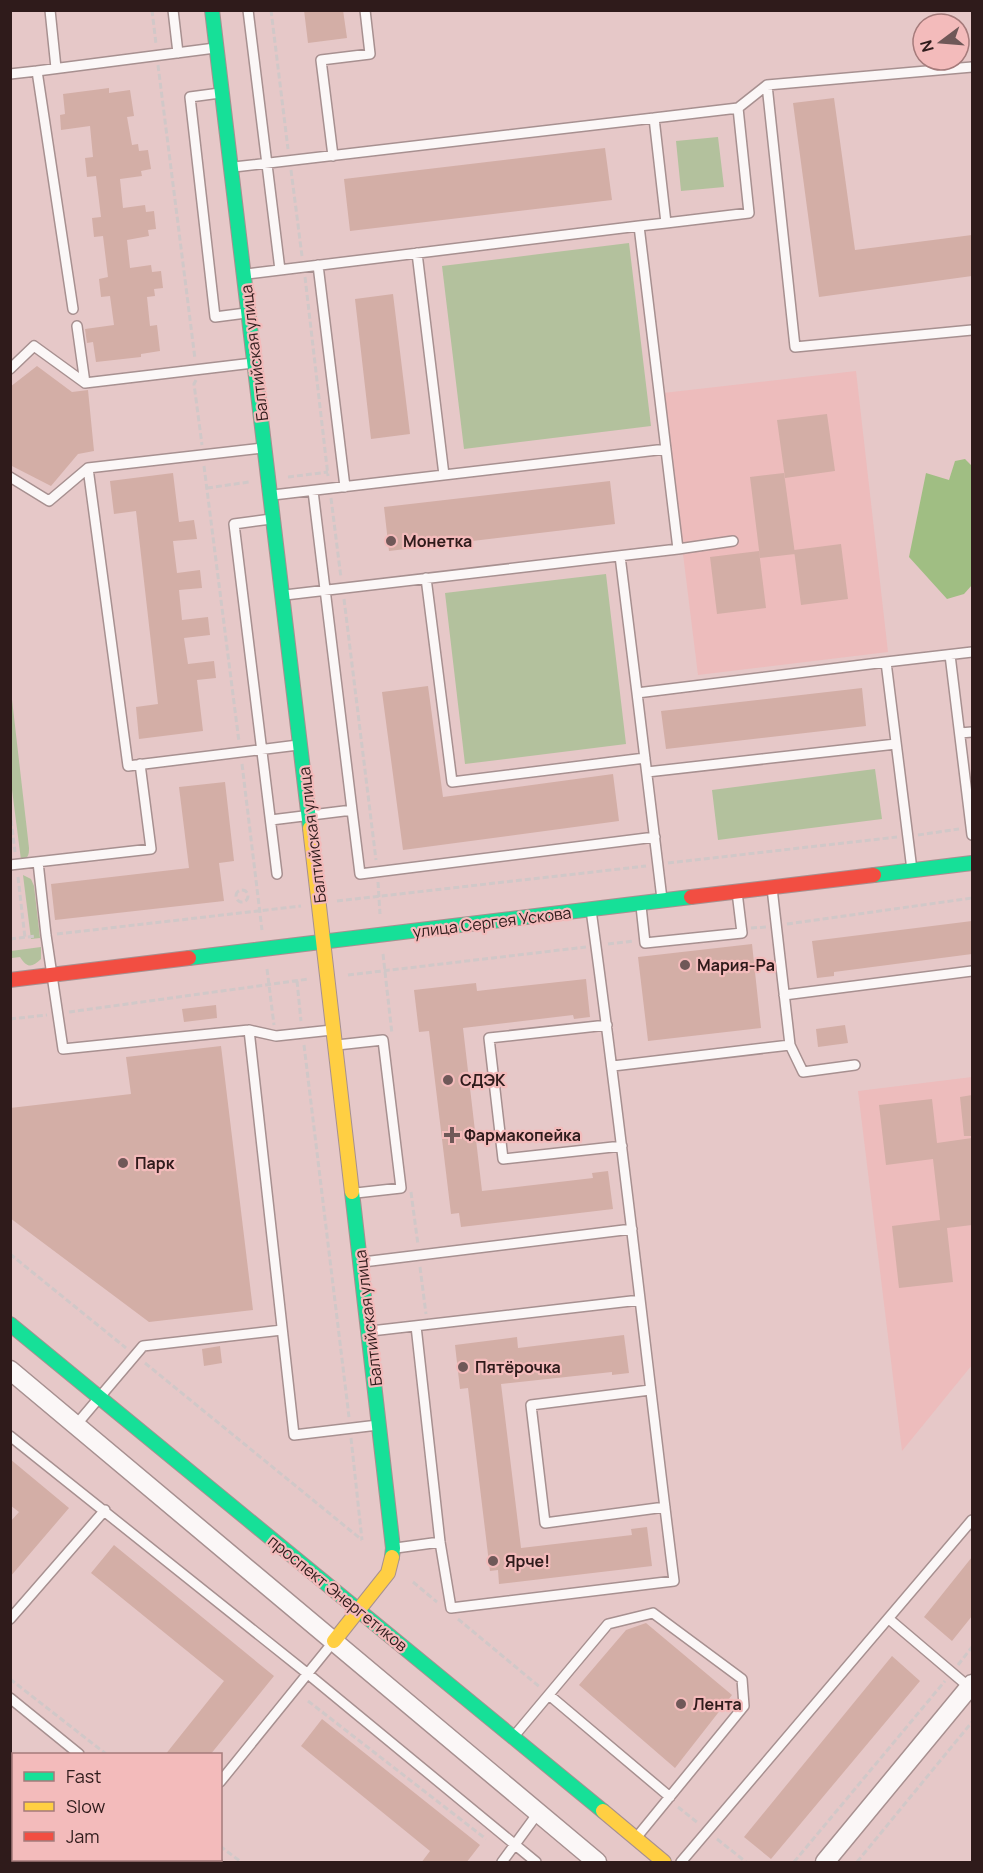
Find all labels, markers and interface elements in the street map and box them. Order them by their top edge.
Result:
north arrow [911,12,971,72]
text: N [914,38,939,55]
street label: Балтийская улица [235,284,273,422]
place label: Монетка [403,530,472,552]
marker: Монетка [384,534,398,548]
street label: Балтийская улица [293,766,331,904]
street label: улица Сергея Ускова [411,901,573,943]
place label: Мария-Ра [697,954,775,976]
marker: Мария-Ра [678,958,692,972]
place label: СДЭК [460,1069,506,1091]
marker: СДЭК [441,1073,455,1087]
place label: Фармакопейка [464,1124,581,1146]
marker: Фармакопейка [445,1128,459,1142]
place label: Парк [135,1152,175,1174]
marker: Парк [116,1156,130,1170]
street label: Балтийская улица [349,1249,387,1387]
place label: Пятёрочка [475,1356,561,1378]
marker: Пятёрочка [456,1360,470,1374]
street label: проспект Энергетиков [264,1530,413,1657]
place label: Ярче! [505,1550,550,1572]
marker: Ярче! [486,1554,500,1568]
place label: Лента [693,1693,742,1715]
marker: Лента [674,1697,688,1711]
legend [12,1753,222,1861]
text: Fast [66,1764,101,1788]
text: Slow [66,1794,106,1818]
text: Jam [66,1824,100,1848]

